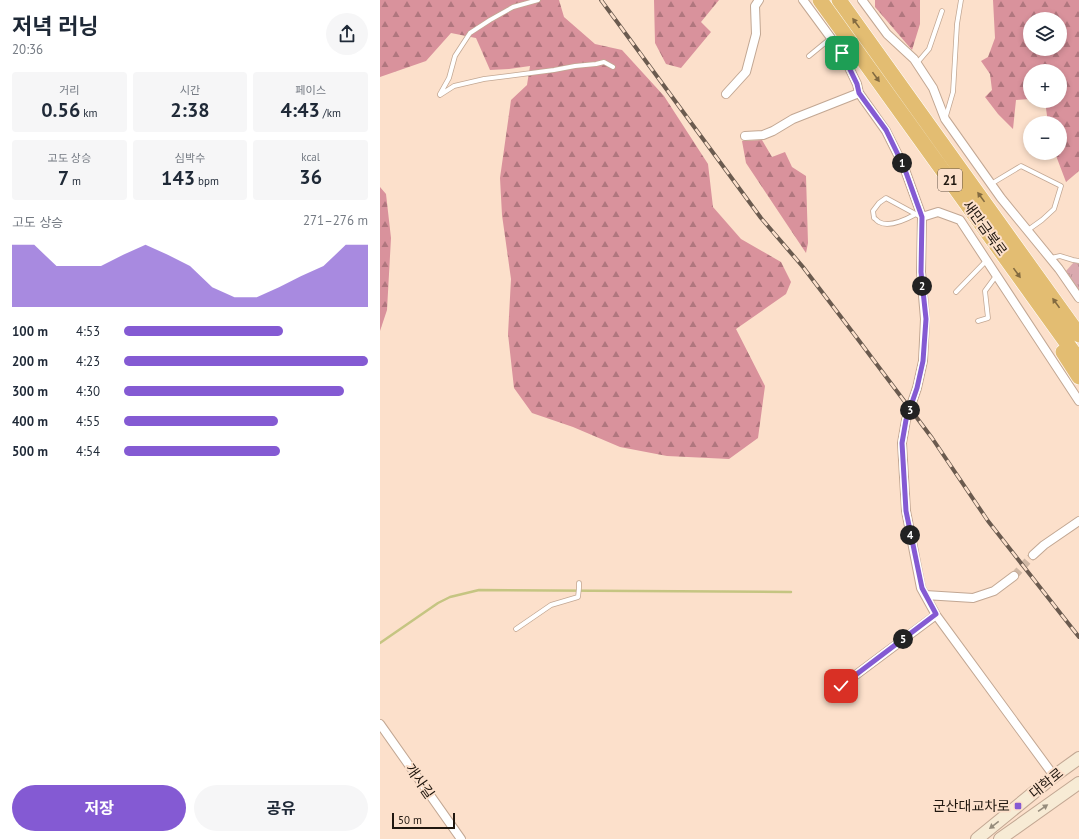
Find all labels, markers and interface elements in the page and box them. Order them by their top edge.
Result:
text: 저녁 러닝 [12,12,99,40]
map controls [1023,12,1067,160]
button: layers [1023,12,1067,56]
button: share [326,13,368,55]
one-way arrow [852,18,860,29]
pin [825,36,859,70]
text: 20:36 [12,41,43,58]
icon: arrive [831,42,853,64]
button: + [1023,64,1067,108]
one-way arrow [872,72,880,82]
text: 거리 [59,83,79,97]
text: 시간 [180,83,200,97]
text: 페이스 [295,83,326,97]
text: 0.56 [41,97,80,123]
text: 2:38 [170,97,210,123]
text: 4:43 [280,97,320,123]
text: km [80,106,97,120]
text: /km [320,106,341,120]
button: − [1023,116,1067,160]
text: kcal [301,150,320,164]
text: 고도 상승 [48,151,91,165]
text: 심박수 [175,151,205,165]
pin: 1 [892,153,912,173]
text: 1 [899,156,905,170]
text: 36 [299,164,322,190]
text: 7 [58,165,69,191]
text: 143 [161,165,195,191]
road number: 21 [938,169,962,191]
text: m [69,174,81,188]
text: bpm [195,174,219,188]
one-way arrow [977,192,985,203]
street label: 새만금북로 [959,197,1011,259]
text: 271–276 m [303,212,368,229]
text: 고도 상승 [12,214,63,231]
one-way arrow [1013,268,1021,279]
pin: 2 [912,276,932,296]
text: 2 [919,279,925,293]
one-way arrow [1052,298,1060,308]
text: 100 m [12,323,48,340]
text: 4:53 [76,323,100,340]
text: 200 m [12,353,48,370]
text: 4:23 [76,353,100,370]
text: 300 m [12,383,48,400]
text: 4:30 [76,383,100,400]
pin: 3 [900,400,920,420]
text: 3 [907,403,913,417]
text: 400 m [12,413,48,430]
text: 4:55 [76,413,100,430]
text: 500 m [12,443,48,460]
text: 4:54 [76,443,100,460]
pin: 4 [900,525,920,545]
text: 4 [907,528,913,542]
pin: 5 [893,629,913,649]
text: 5 [900,632,906,646]
pin [824,669,858,703]
icon: check [830,675,852,697]
street label: 개사길 [402,760,438,802]
street label: 대학로 [1025,764,1067,802]
button: 저장 [12,785,186,831]
button: 공유 [194,785,368,831]
place label: 군산대교차로 [933,797,1010,815]
marker: 군산대교차로 [1013,801,1023,811]
one-way arrow [1038,804,1049,812]
scale bar [392,811,455,830]
text: 50 m [398,813,422,827]
one-way arrow [988,821,999,830]

